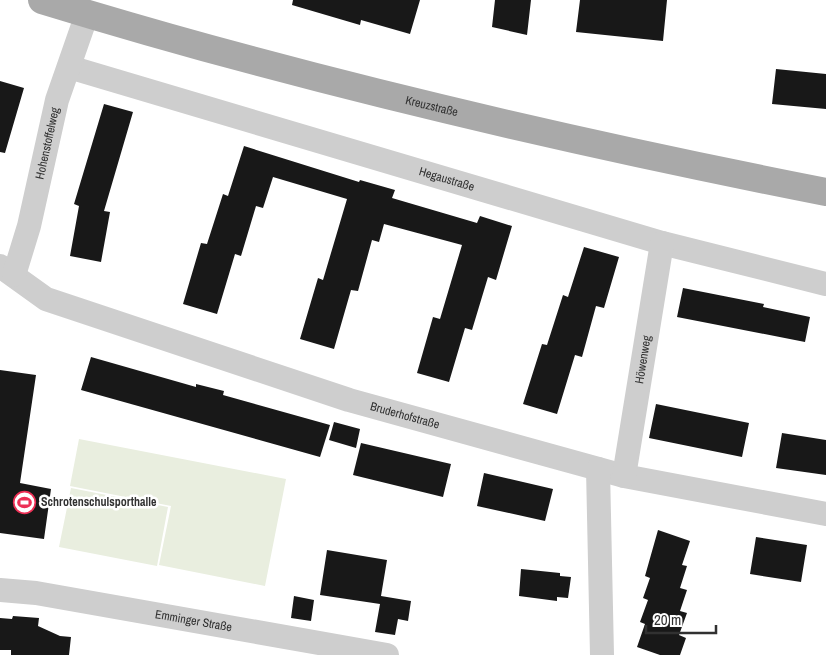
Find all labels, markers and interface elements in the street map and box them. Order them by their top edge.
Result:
street label: Kreuzstraße [404,92,460,120]
street label: Hohenstoffelweg [32,105,63,181]
street label: Hegaustraße [417,163,476,195]
street label: Höwenweg [631,334,655,385]
street label: Bruderhofstraße [368,398,441,433]
sports icon: Schrotenschulsporthalle [13,490,37,514]
place label: Schrotenschulsporthalle [41,494,157,510]
scale bar [646,602,716,634]
street label: Emminger Straße [154,606,233,635]
text: 20 m [654,609,681,630]

